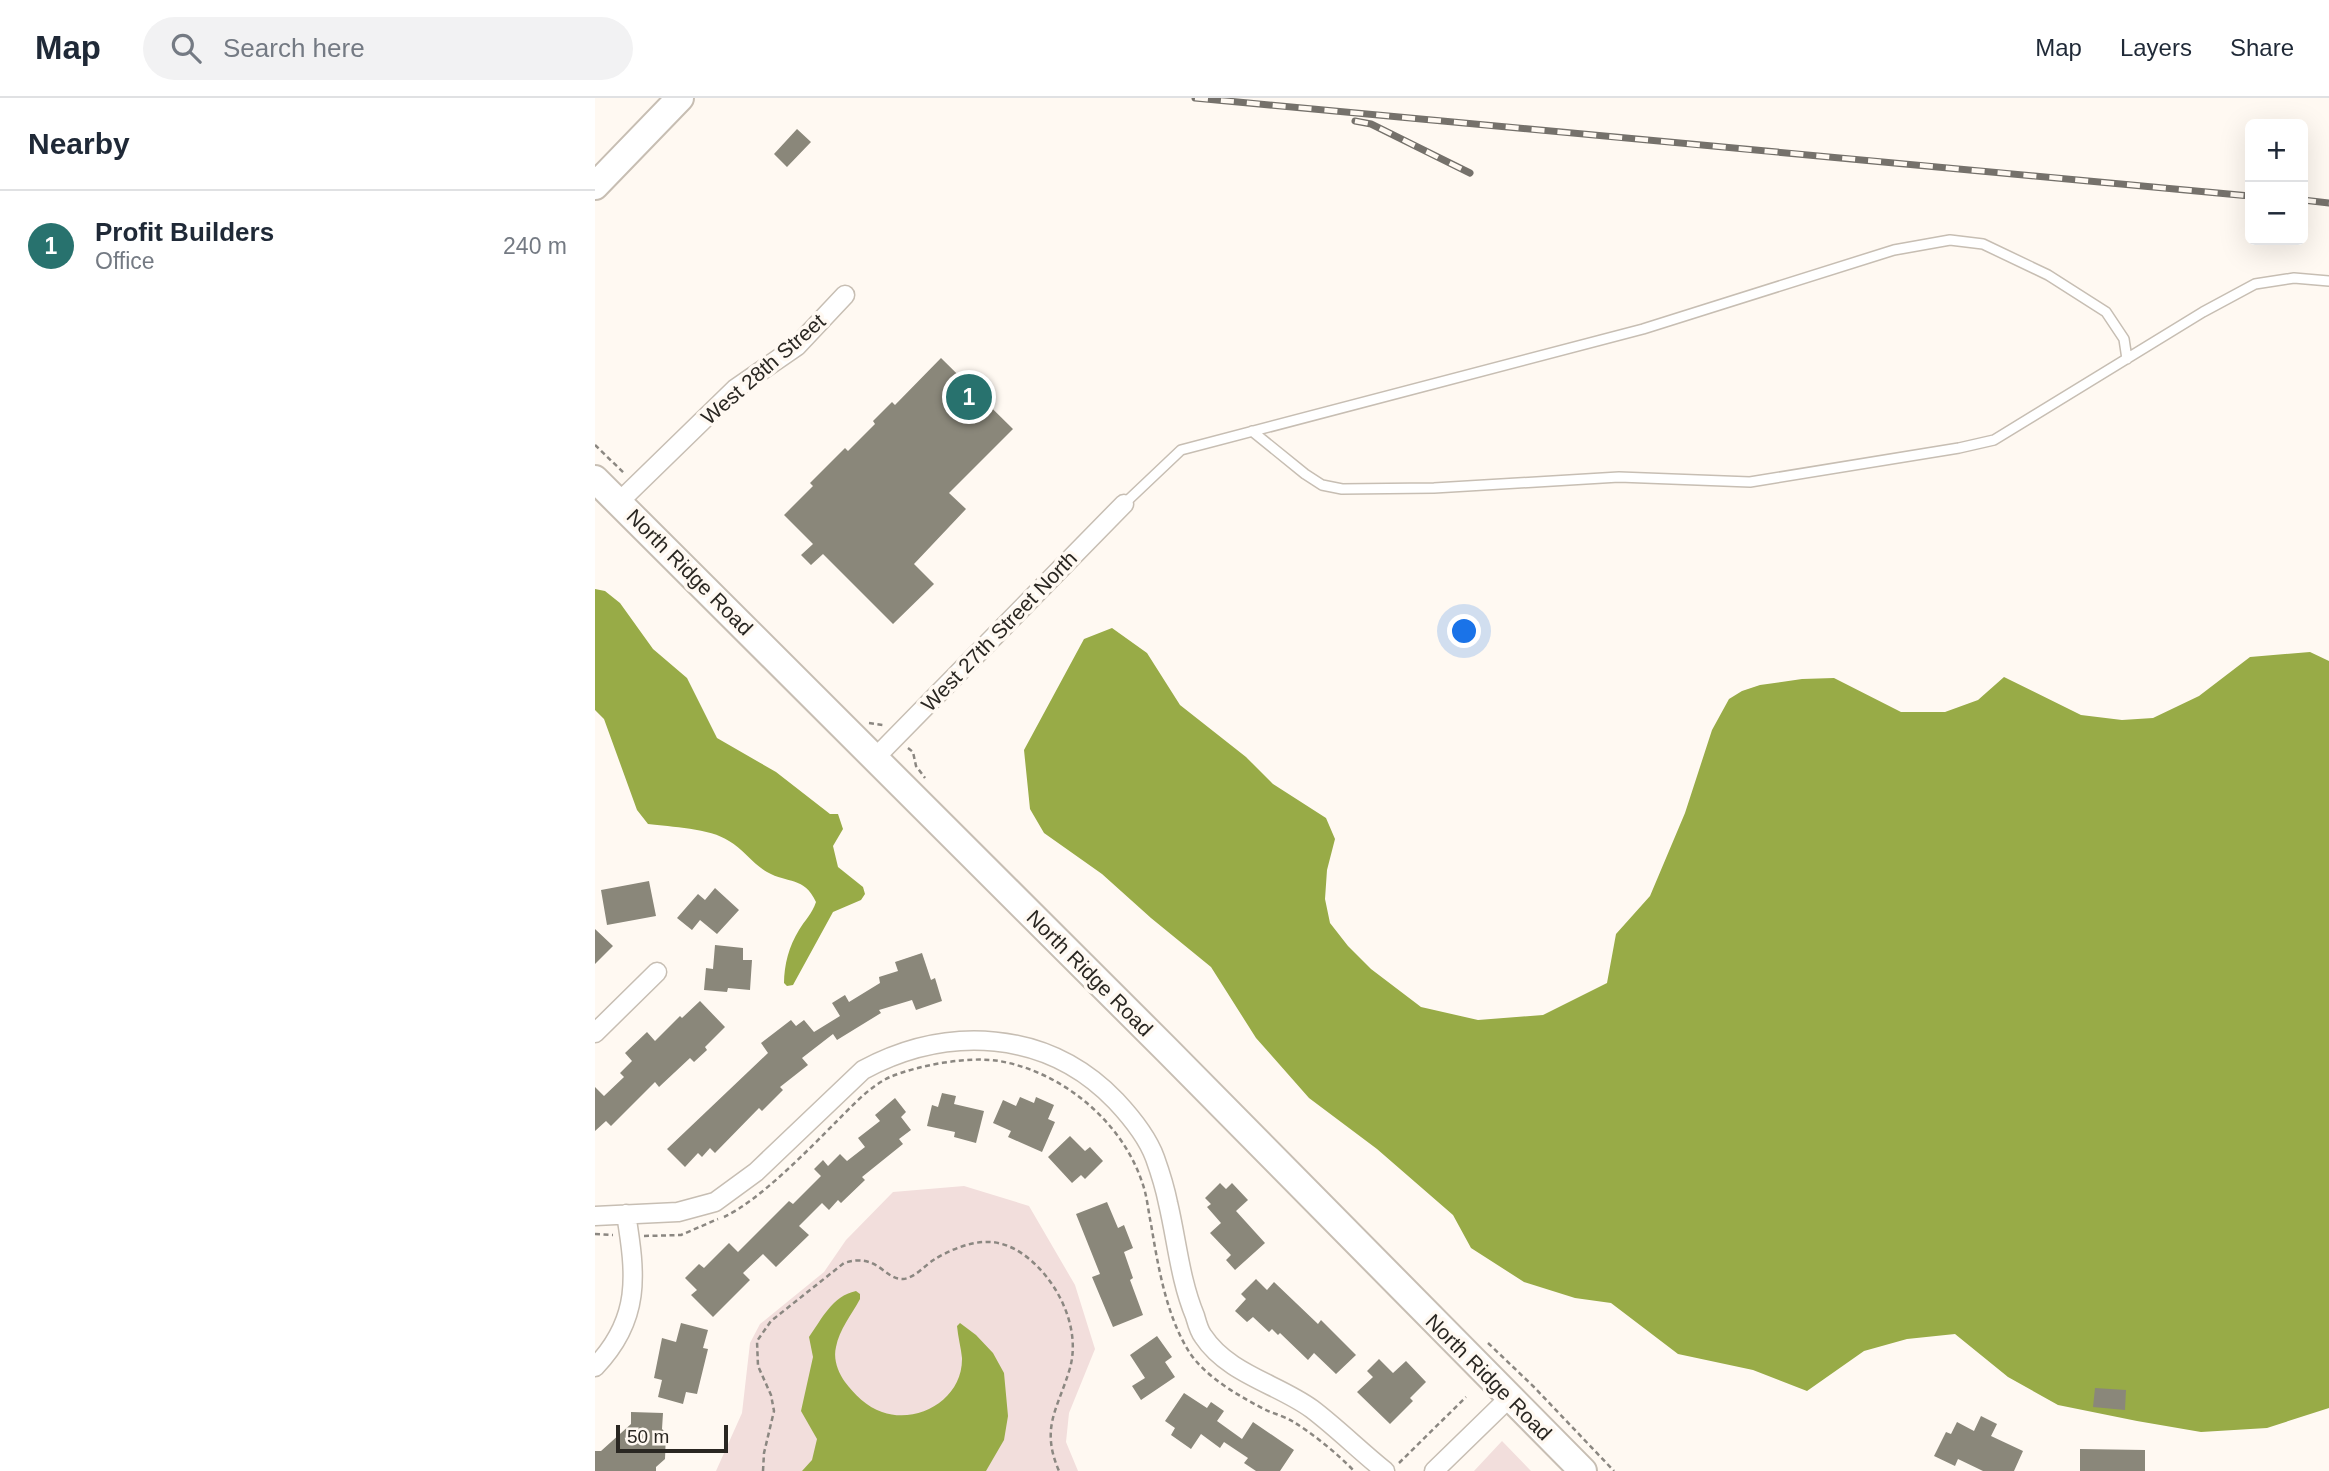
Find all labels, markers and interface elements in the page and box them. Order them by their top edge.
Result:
search box [143,17,633,80]
text: Map [35,29,101,66]
icon: search [167,29,205,67]
text: Search here [223,33,365,63]
text: Map [2035,34,2082,61]
text: Layers [2120,34,2192,61]
text: Share [2230,34,2294,61]
map controls [2245,119,2308,245]
button: + [2245,119,2308,182]
text: Nearby [28,127,130,160]
button: − [2245,182,2308,245]
text: Profit Builders [95,217,274,247]
text: 1 [45,233,57,259]
text: 240 m [503,233,567,259]
text: Office [95,248,155,274]
street label: West 28th Street [697,309,830,429]
pin: 1 [946,371,992,423]
street label: North Ridge Road [622,504,758,640]
street label: West 27th Street North [917,546,1081,716]
your location [1447,614,1481,648]
street label: North Ridge Road [1022,905,1158,1041]
street label: North Ridge Road [1421,1309,1557,1445]
scale bar [616,1422,728,1454]
text: 50 m [627,1426,669,1447]

